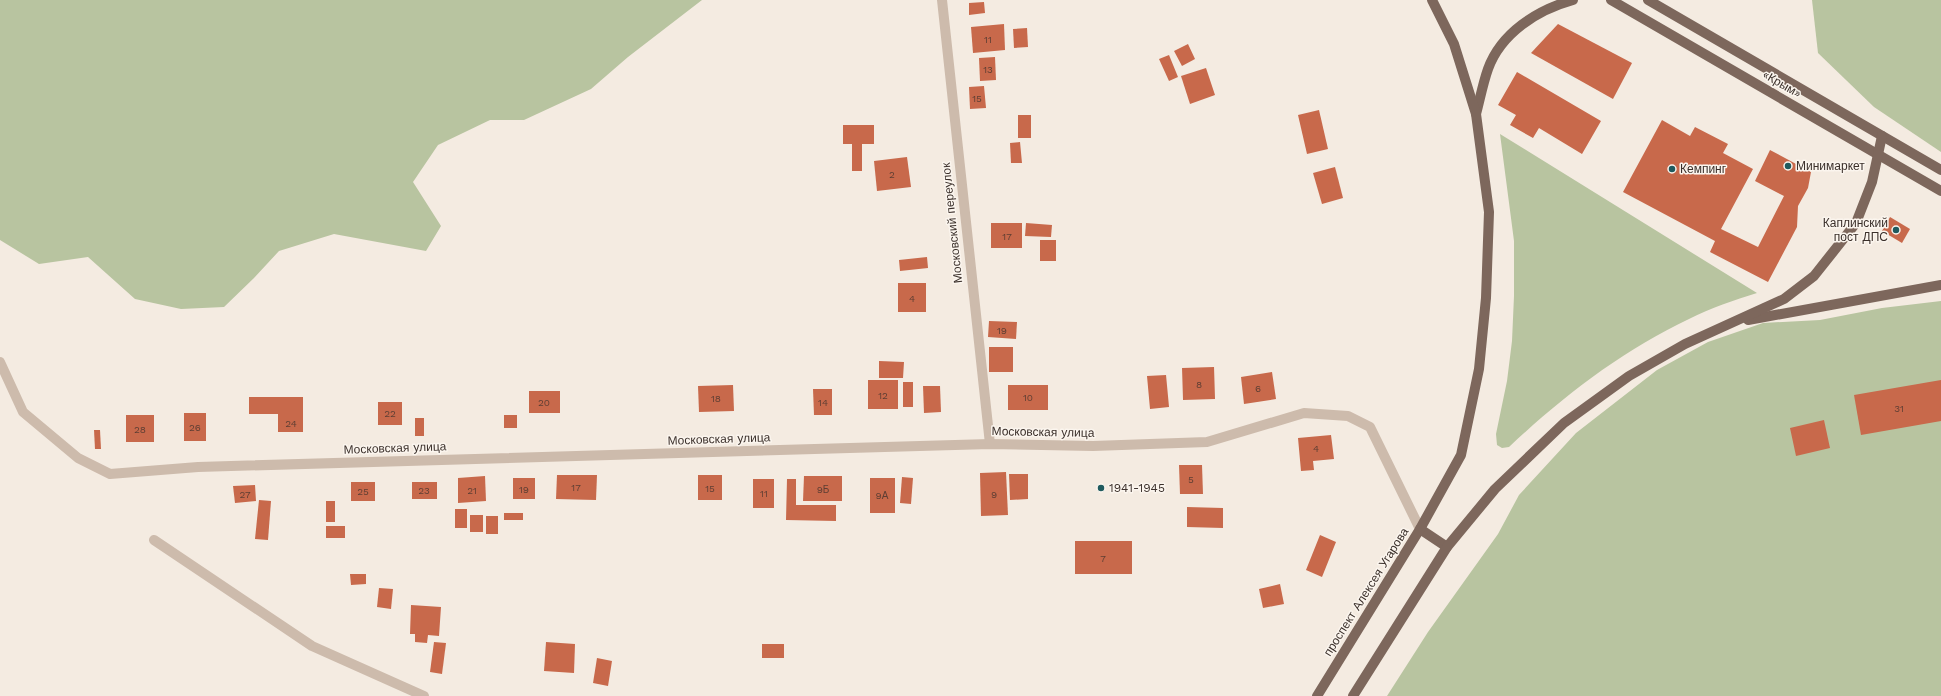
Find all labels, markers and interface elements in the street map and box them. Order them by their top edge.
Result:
house number: 11 [984,34,992,45]
house number: 13 [983,64,993,75]
street label: «Крым» [1760,67,1804,101]
house number: 15 [972,93,982,104]
place label: Минимаркет [1796,159,1865,173]
street label: Московский переулок [939,161,965,284]
marker: Минимаркет [1783,161,1793,171]
place label: Кемпинг [1680,162,1727,176]
marker: Кемпинг [1667,164,1677,174]
house number: 2 [889,169,895,180]
place label: Каплинский пост ДПС [1823,216,1888,244]
marker: Каплинский пост ДПС [1891,225,1901,235]
house number: 17 [1002,231,1012,242]
house number: 4 [909,293,915,304]
house number: 19 [997,325,1007,336]
house number: 8 [1196,379,1202,390]
house number: 6 [1255,383,1261,394]
house number: 12 [878,390,888,401]
house number: 10 [1023,392,1033,403]
house number: 18 [711,393,721,404]
house number: 20 [538,397,550,408]
house number: 14 [818,397,828,408]
house number: 31 [1894,403,1904,414]
house number: 22 [384,408,396,419]
house number: 24 [285,418,297,429]
house number: 26 [189,422,201,433]
house number: 28 [134,424,146,435]
street label: Московская улица [991,424,1095,440]
street label: Московская улица [667,430,771,448]
street label: Московская улица [343,439,447,457]
house number: 4 [1313,443,1319,454]
house number: 5 [1188,474,1194,485]
place label: 1941-1945 [1109,481,1165,495]
house number: 17 [571,482,581,493]
house number: 15 [705,483,715,494]
marker: 1941-1945 [1096,483,1106,493]
house number: 19 [519,484,529,495]
house number: 9Б [817,484,830,495]
house number: 23 [418,485,430,496]
house number: 21 [467,485,477,496]
house number: 25 [357,486,369,497]
house number: 11 [760,488,768,499]
house number: 27 [239,489,251,500]
house number: 9 [991,489,997,500]
house number: 9А [876,490,889,501]
street label: проспект Алексея Угарова [1321,525,1411,659]
house number: 7 [1100,553,1106,564]

